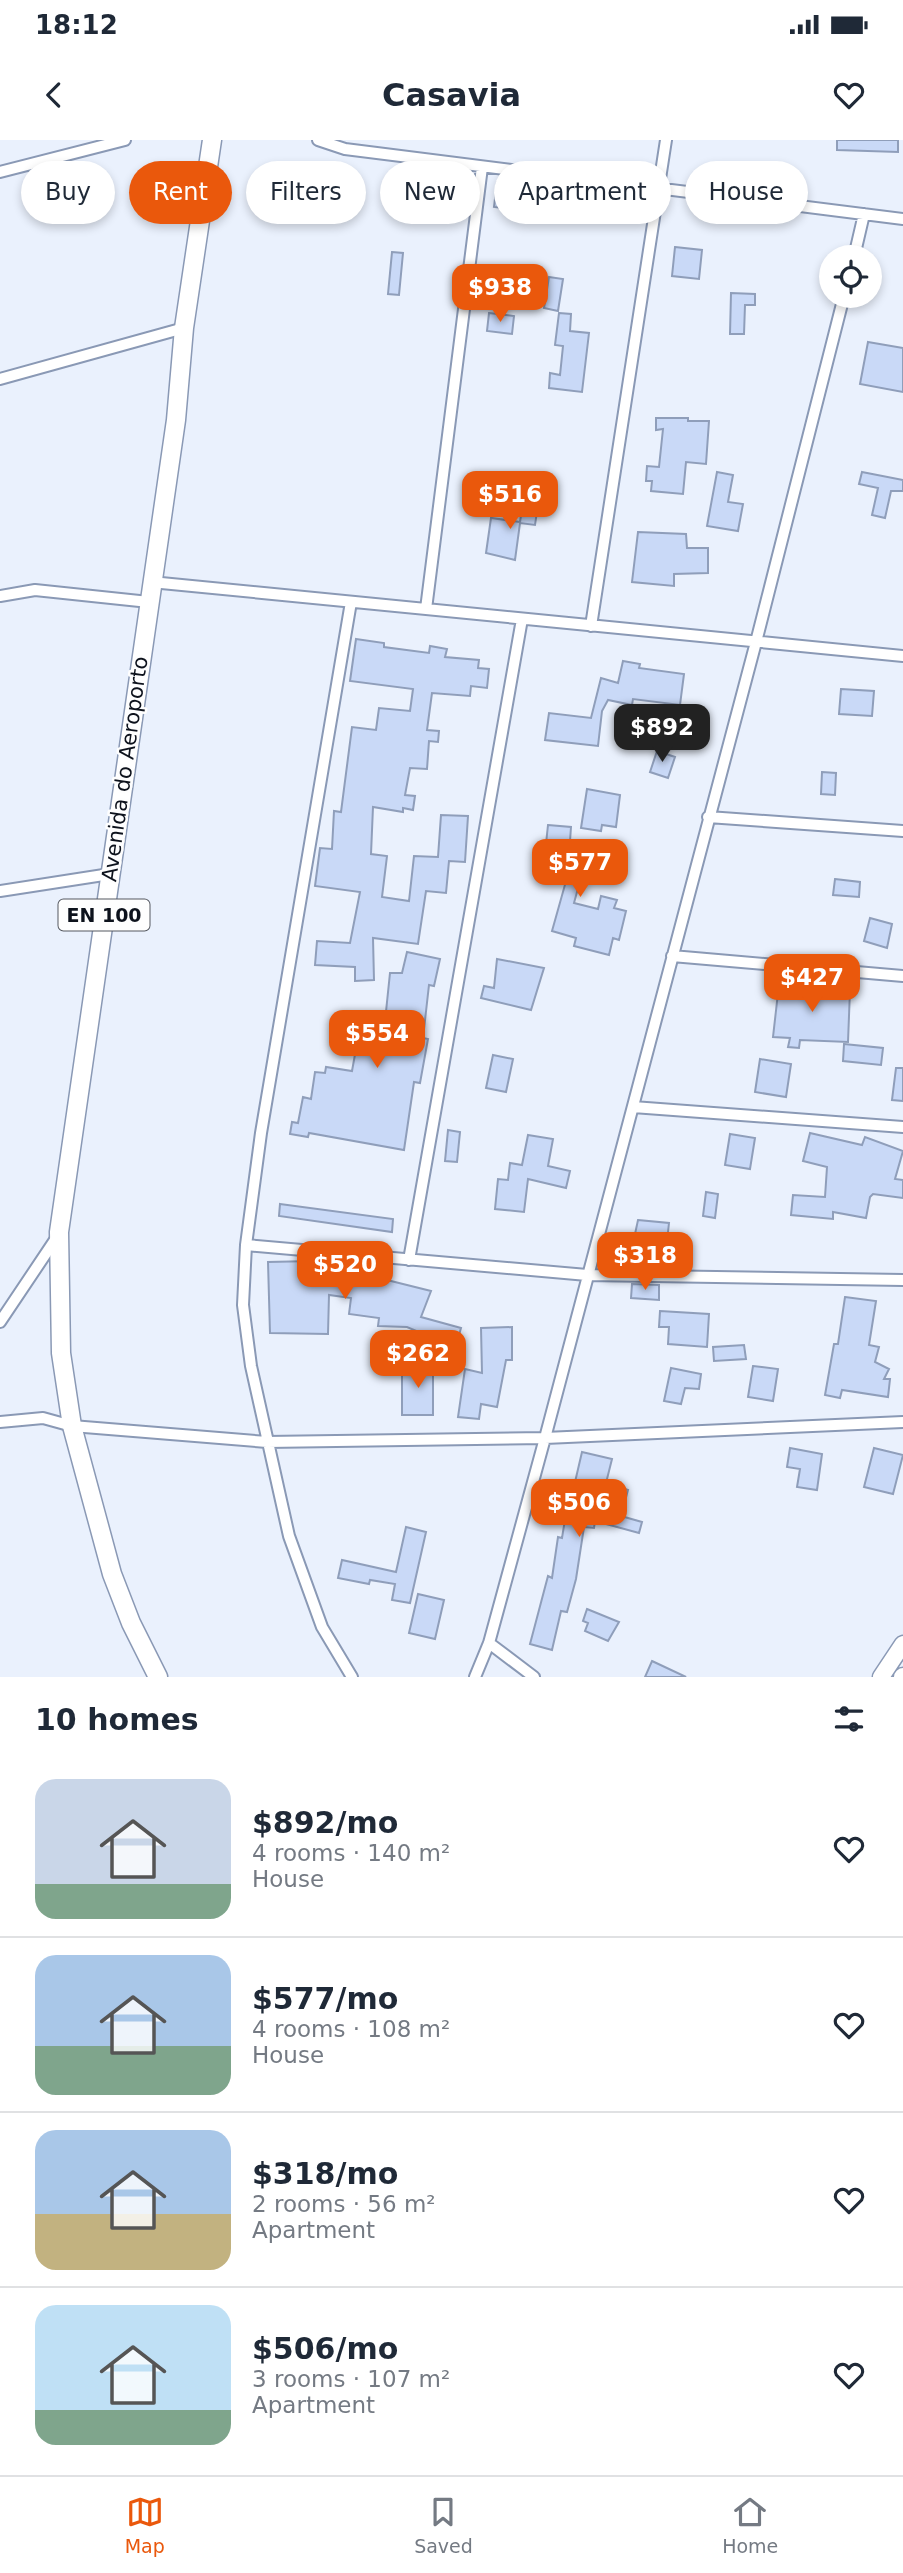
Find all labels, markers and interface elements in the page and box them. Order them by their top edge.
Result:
text: 18:12 [35,10,118,40]
icon: back [35,76,73,114]
text: Casavia [382,76,521,114]
icon: heart [830,76,868,114]
chip: Buy [21,161,115,224]
chip: Rent [129,161,232,224]
chip: Filters [246,161,366,224]
chip: New [380,161,480,224]
chip: Apartment [494,161,671,224]
chip: House [685,161,808,224]
map controls [819,245,882,308]
button: locate [819,245,882,308]
pin: $938 [459,264,541,324]
text: $938 [468,274,532,300]
pin: $516 [469,472,551,531]
text: $516 [478,481,542,507]
street label: Avenida do Aeroporto [97,655,153,883]
pin: $892 [621,704,703,764]
text: $892 [630,714,694,740]
pin: $577 [539,840,621,899]
text: $577 [548,849,612,875]
road number: EN 100 [58,900,150,930]
pin: $427 [771,954,853,1014]
text: $427 [780,964,844,990]
pin: $554 [336,1010,418,1070]
text: $554 [345,1020,409,1046]
pin: $318 [604,1232,686,1292]
pin: $520 [304,1242,386,1301]
text: $318 [613,1242,677,1268]
text: $520 [313,1251,377,1277]
pin: $262 [377,1330,459,1390]
text: $262 [386,1340,450,1366]
pin: $506 [538,1480,620,1539]
text: $506 [547,1489,611,1515]
icon: filters [830,1700,868,1738]
text: 10 homes [35,1702,199,1737]
text: $892/mo [252,1805,398,1840]
icon: home [91,1807,175,1891]
icon: heart [830,1830,868,1868]
text: 4 rooms · 140 m² [252,1840,450,1866]
text: House [252,1866,324,1892]
text: $577/mo [252,1981,398,2016]
icon: home [91,1983,175,2067]
icon: heart [830,2006,868,2044]
text: 4 rooms · 108 m² [252,2016,450,2042]
text: House [252,2042,324,2068]
text: $318/mo [252,2156,398,2191]
icon: home [91,2158,175,2242]
icon: heart [830,2181,868,2219]
text: 2 rooms · 56 m² [252,2191,436,2217]
text: Apartment [252,2217,375,2243]
text: $506/mo [252,2331,398,2366]
icon: home [91,2333,175,2417]
icon: heart [830,2356,868,2394]
text: 3 rooms · 107 m² [252,2366,450,2392]
text: Apartment [252,2392,375,2418]
tab: Map [125,2493,165,2557]
tab: Saved [414,2493,473,2557]
tab: Home [722,2493,778,2557]

